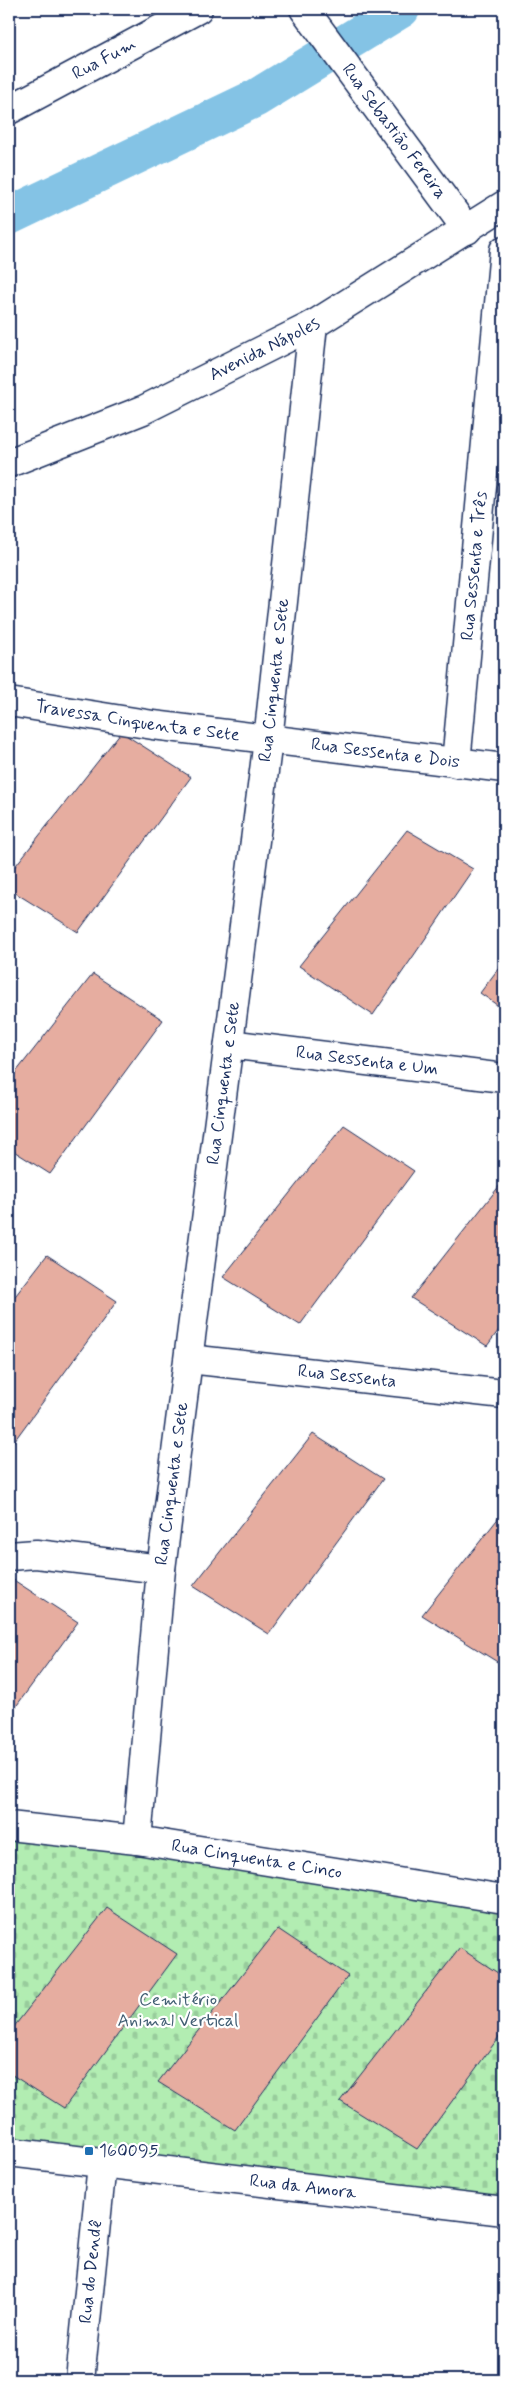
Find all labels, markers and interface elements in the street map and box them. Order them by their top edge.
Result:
street label: Rua Fum [68,32,140,86]
street label: Rua Sebastião Fereira [336,59,452,204]
street label: Avenida Nápoles [205,311,325,387]
street label: Rua Sessenta e Três [456,490,493,642]
street label: Rua Cinquenta e Sete [253,597,295,763]
street label: Travessa Cinquenta e Sete [34,694,241,748]
street label: Rua Sessenta e Dois [310,732,461,774]
street label: Rua Cinquenta e Sete [201,1000,246,1166]
street label: Rua Sessenta e Um [294,1040,440,1082]
street label: Rua Sessenta [296,1359,398,1394]
street label: Rua Cinquenta e Sete [150,1401,194,1567]
street label: Rua Cinquenta e Cinco [170,1834,344,1885]
park label: Cemitério Animal Vertical [118,1988,238,2033]
place label: 160095 [99,2139,159,2163]
marker: 160095 [83,2145,95,2157]
street label: Rua da Amora [248,2169,358,2205]
street label: Rua do Dendê [74,2218,108,2325]

